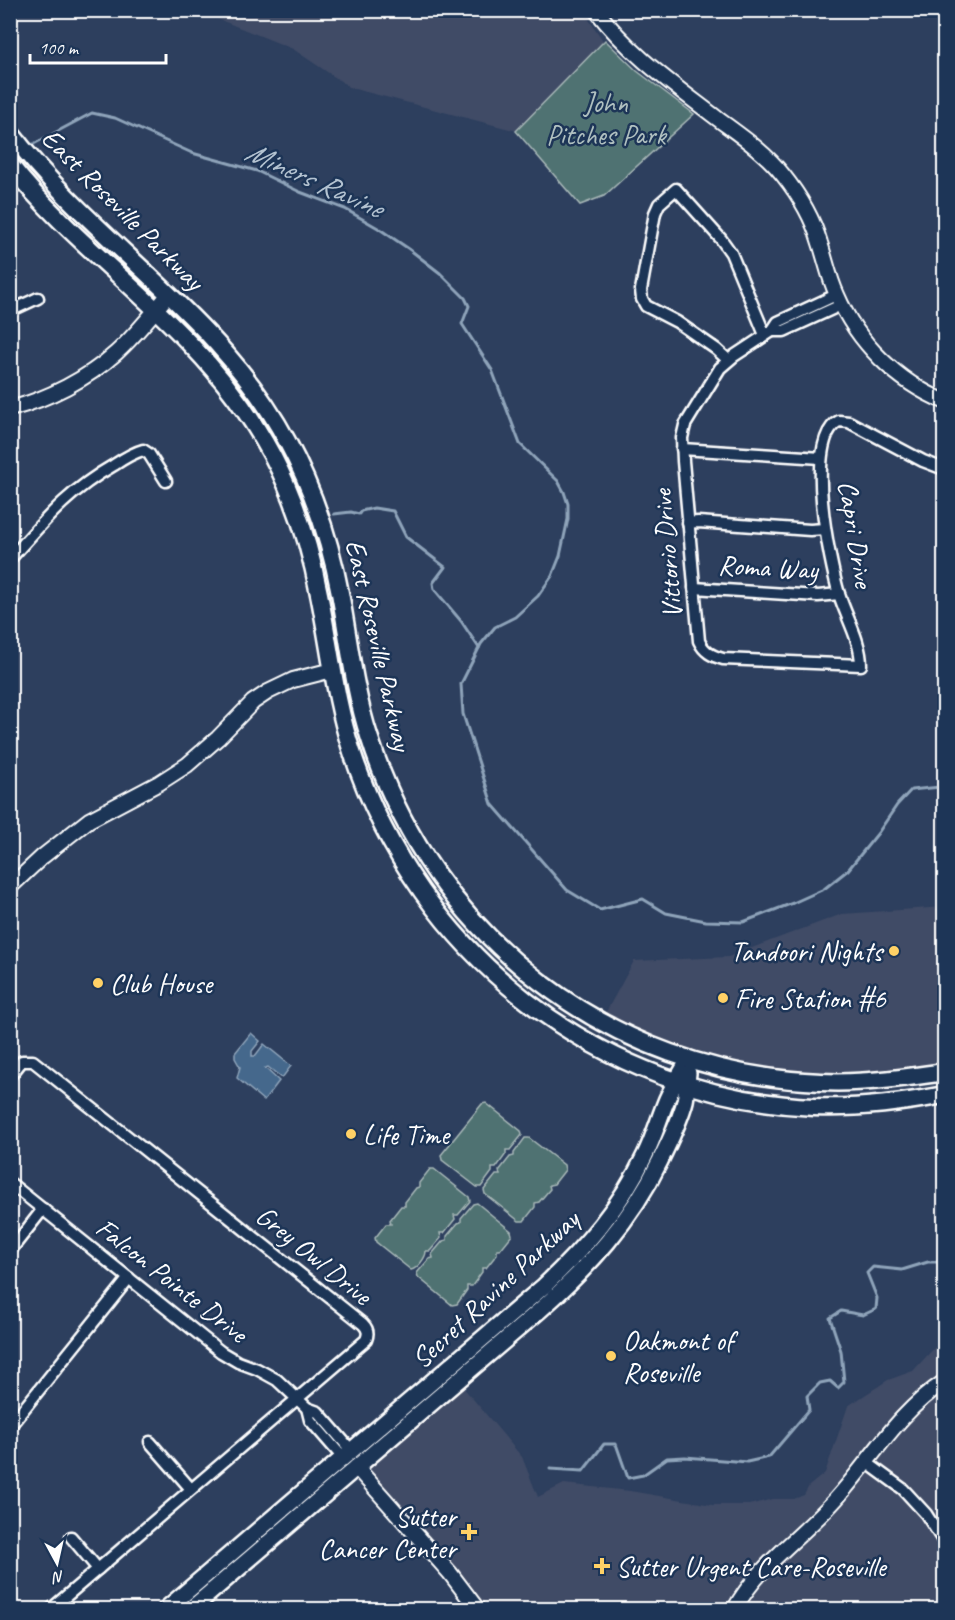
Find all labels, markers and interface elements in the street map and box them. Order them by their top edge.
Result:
scale bar [30,27,166,65]
text: 100 m [39,37,80,59]
park label: John Pitches Park [546,85,667,152]
street label: East Roseville Parkway [34,120,213,299]
water label: Miners Ravine [239,132,392,228]
street label: Capri Drive [830,478,882,592]
street label: Vittorio Drive [644,486,690,620]
street label: East Roseville Parkway [338,536,421,756]
street label: Roma Way [717,547,821,587]
place label: Tandoori Nights [731,934,884,969]
marker: Tandoori Nights [887,944,901,958]
place label: Club House [110,966,214,1001]
marker: Club House [91,976,105,990]
place label: Fire Station #6 [735,981,887,1016]
marker: Fire Station #6 [716,991,730,1005]
place label: Life Time [363,1117,451,1152]
marker: Life Time [344,1127,358,1141]
street label: Grey Owl Drive [249,1198,380,1313]
street label: Secret Ravine Parkway [404,1201,588,1376]
street label: Falcon Pointe Drive [89,1210,256,1351]
place label: Oakmont of Roseville [623,1323,739,1390]
marker: Oakmont of Roseville [604,1349,618,1363]
place label: Sutter Cancer Center [319,1499,458,1566]
marker: Sutter Cancer Center [460,1523,478,1541]
north arrow [27,1533,87,1593]
place label: Sutter Urgent Care-Roseville [616,1549,887,1584]
marker: Sutter Urgent Care-Roseville [593,1557,611,1575]
text: N [50,1566,65,1588]

